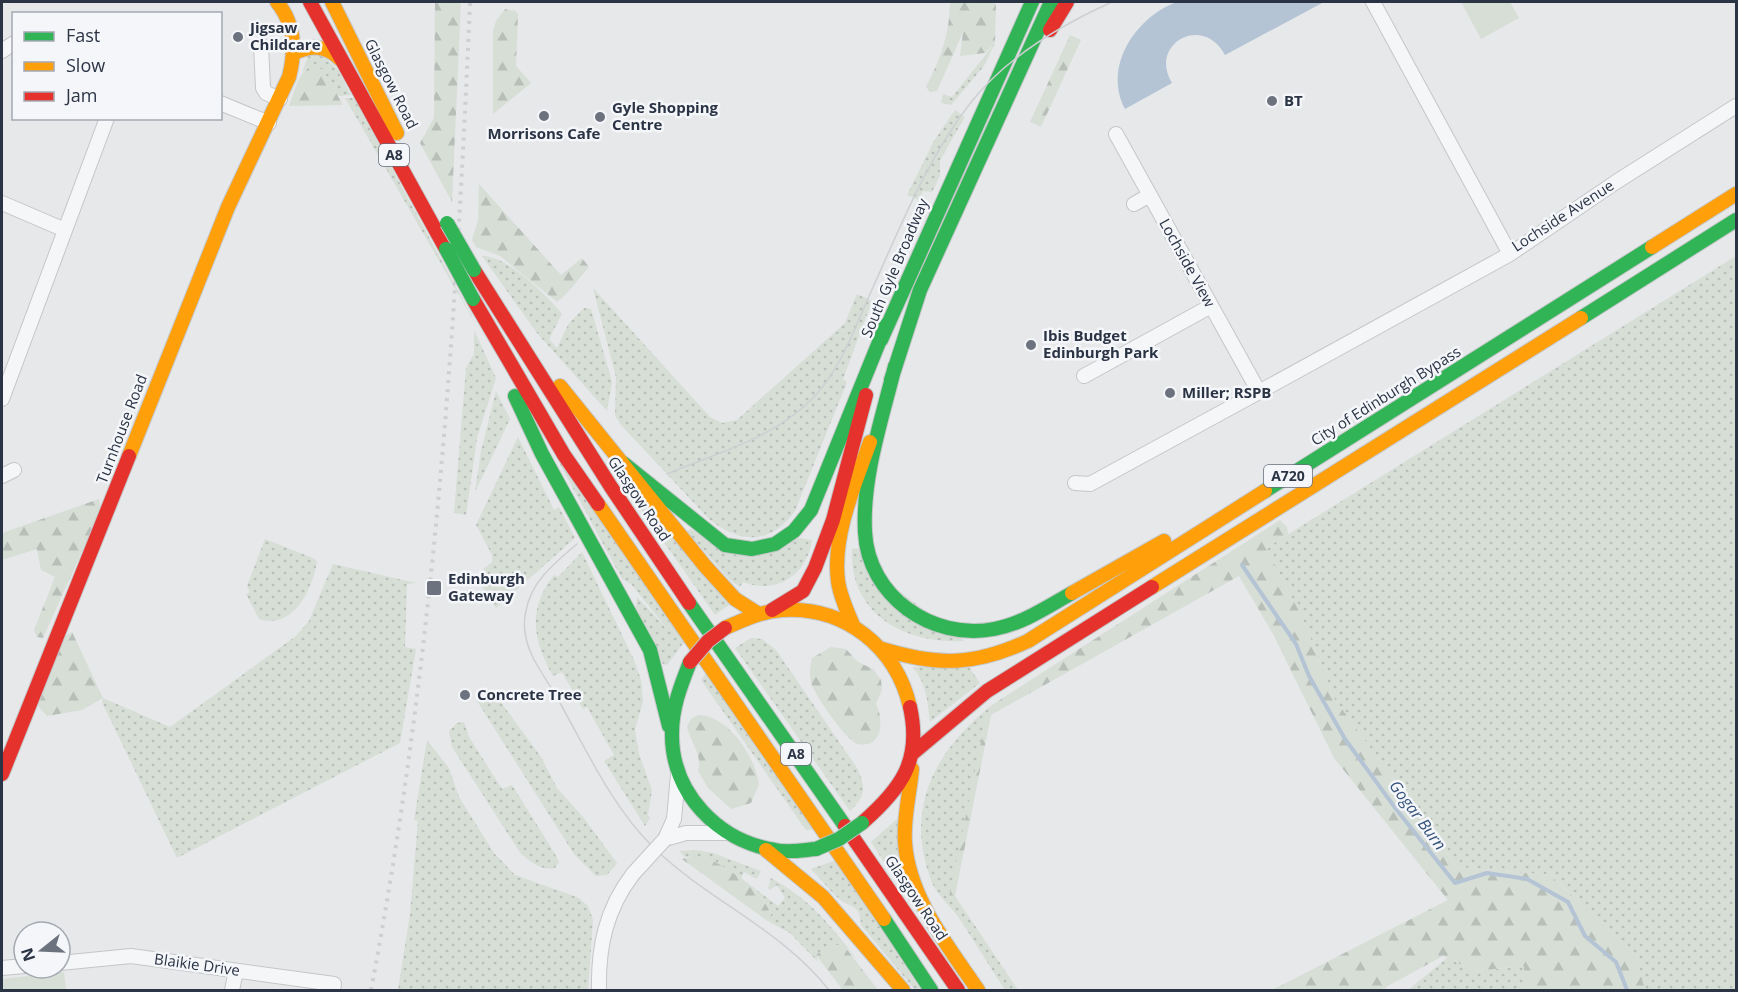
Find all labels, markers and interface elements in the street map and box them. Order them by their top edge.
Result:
legend [12,12,222,120]
place label: Jigsaw Childcare [248,17,321,54]
text: Fast [66,23,100,47]
marker: Jigsaw Childcare [231,30,245,44]
street label: Glasgow Road [361,35,423,132]
text: Slow [66,53,105,77]
text: Jam [64,83,98,107]
place label: BT [1284,90,1303,110]
marker: BT [1265,94,1279,108]
place label: Gyle Shopping Centre [612,97,719,134]
marker: Morrisons Cafe [537,109,551,123]
marker: Gyle Shopping Centre [593,110,607,124]
place label: Morrisons Cafe [488,123,601,143]
road number: A8 [379,144,409,166]
street label: Lochside Avenue [1508,175,1617,256]
street label: South Gyle Broadway [856,195,933,340]
street label: Lochside View [1155,215,1221,311]
place label: Ibis Budget Edinburgh Park [1043,325,1159,362]
marker: Ibis Budget Edinburgh Park [1024,338,1038,352]
street label: City of Edinburgh Bypass [1307,341,1464,450]
street label: Turnhouse Road [91,371,151,486]
place label: Miller; RSPB [1182,382,1271,402]
marker: Miller; RSPB [1163,386,1177,400]
street label: Glasgow Road [604,452,676,545]
road number: A720 [1264,465,1312,487]
place label: Edinburgh Gateway [448,568,525,605]
marker: Edinburgh Gateway [425,579,443,597]
place label: Concrete Tree [477,684,582,704]
marker: Concrete Tree [458,688,472,702]
road number: A8 [781,743,811,765]
water label: Gogar Burn [1385,776,1451,854]
street label: Glasgow Road [881,851,953,944]
north arrow [12,920,72,980]
text: N [15,945,40,964]
street label: Blaikie Drive [153,948,241,980]

